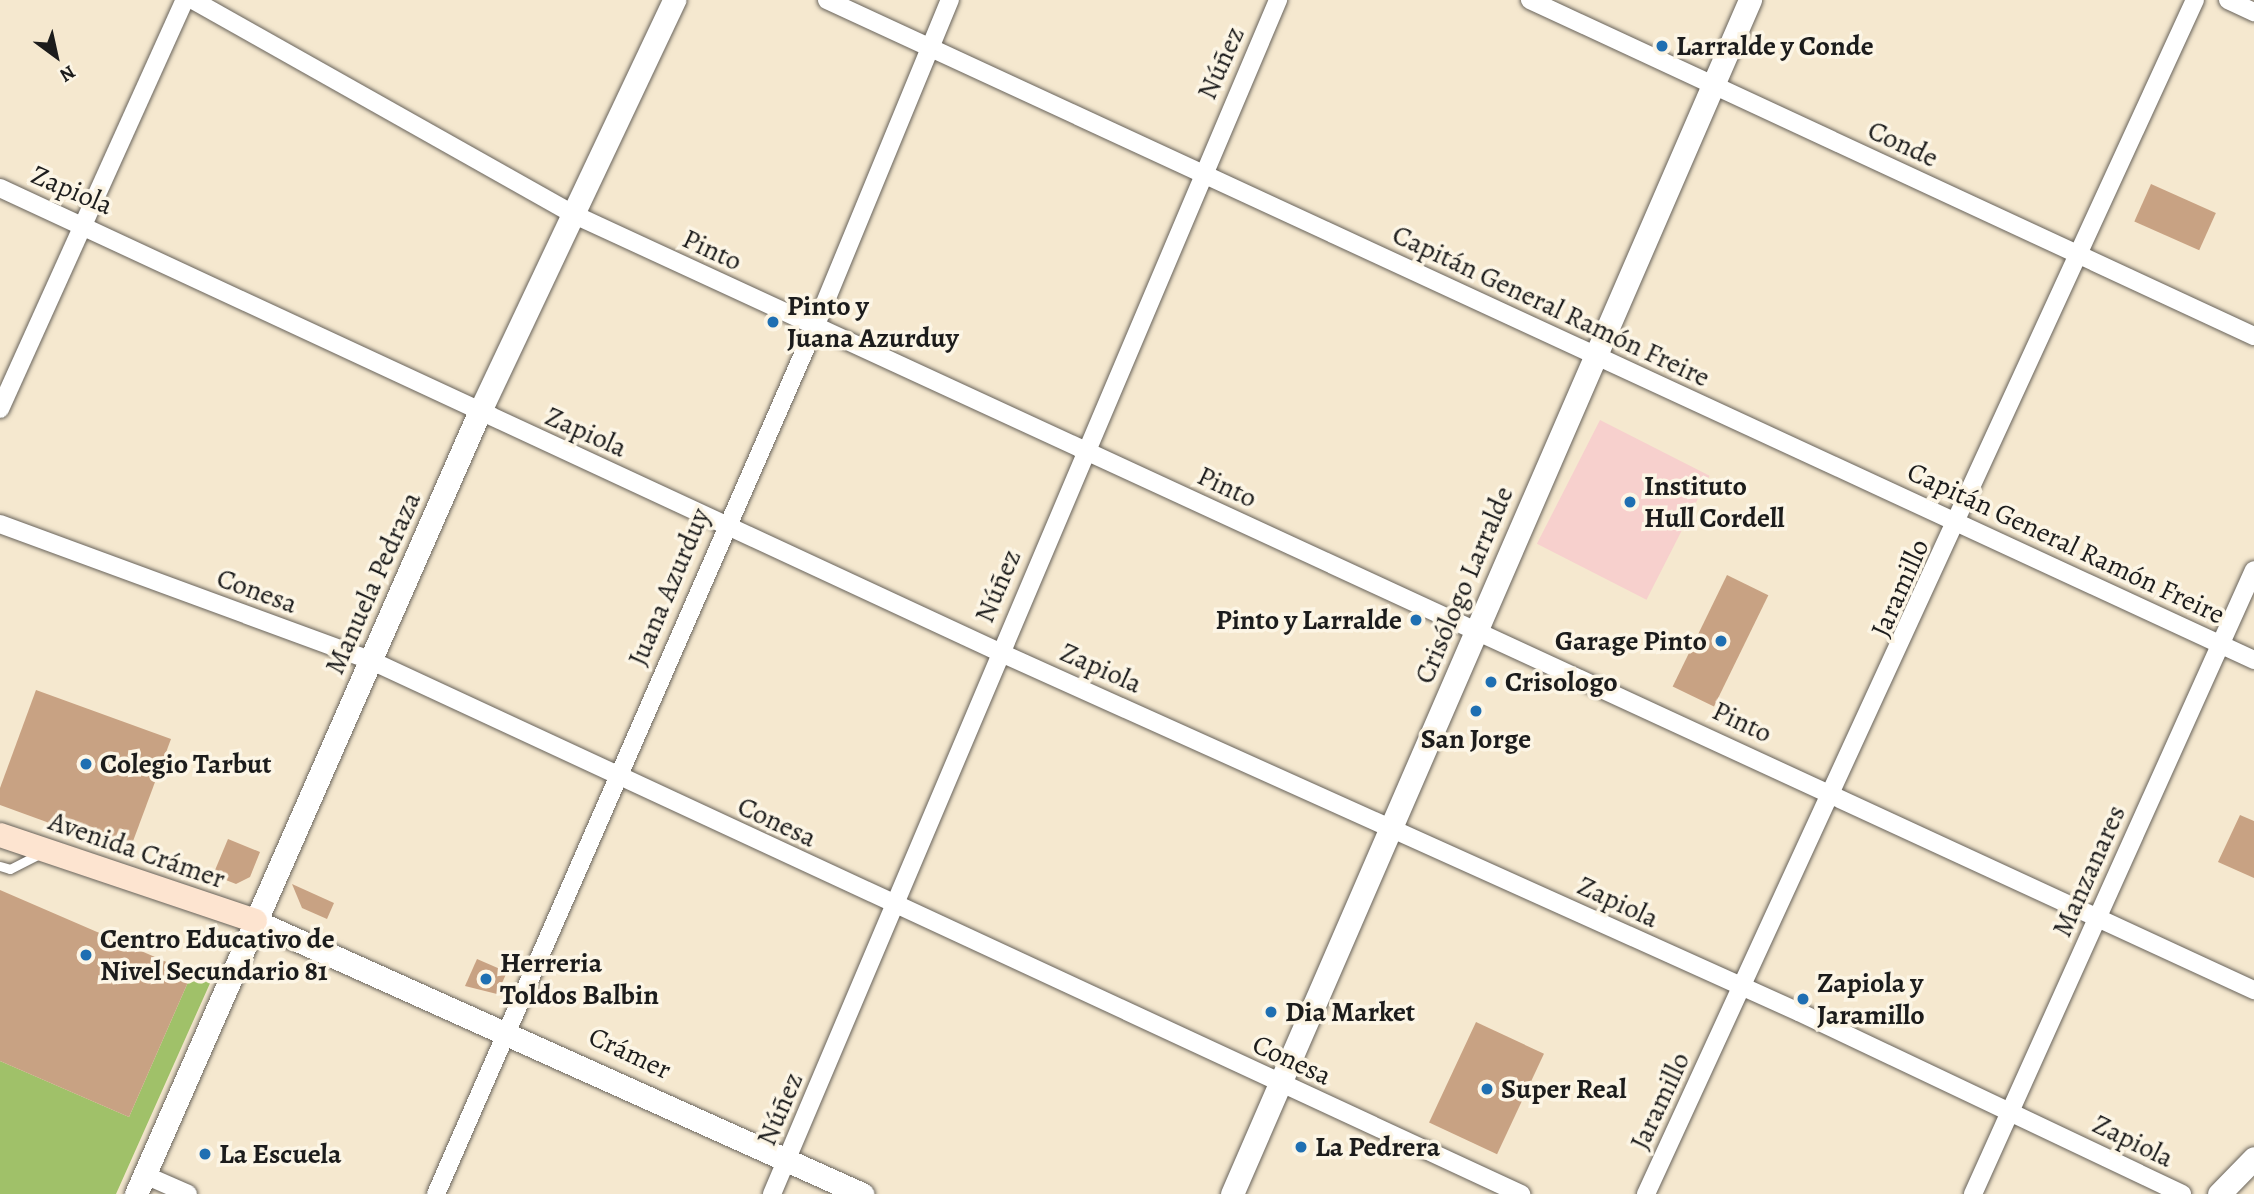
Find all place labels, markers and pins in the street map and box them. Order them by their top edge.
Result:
place label: Larralde y Conde [1676,29,1874,63]
marker: Larralde y Conde [1654,38,1670,54]
place label: Pinto y Juana Azurduy [787,289,959,355]
marker: Pinto y Juana Azurduy [765,314,781,330]
place label: Instituto Hull Cordell [1644,469,1785,535]
marker: Instituto Hull Cordell [1622,494,1638,510]
place label: Pinto y Larralde [1216,603,1402,637]
marker: Pinto y Larralde [1408,612,1424,628]
place label: Garage Pinto [1555,624,1707,658]
marker: Garage Pinto [1713,633,1729,649]
place label: Crisologo [1505,665,1618,699]
marker: Crisologo [1483,674,1499,690]
marker: San Jorge [1468,703,1484,719]
place label: San Jorge [1421,722,1531,756]
place label: Colegio Tarbut [100,747,272,781]
marker: Colegio Tarbut [78,756,94,772]
place label: Centro Educativo de Nivel Secundario 81 [100,922,335,988]
place label: Herreria Toldos Balbin [500,946,659,1012]
marker: Centro Educativo de Nivel Secundario 81 [78,947,94,963]
place label: Zapiola y Jaramillo [1817,966,1925,1032]
marker: Herreria Toldos Balbin [478,971,494,987]
marker: Zapiola y Jaramillo [1795,991,1811,1007]
place label: Dia Market [1285,995,1415,1029]
marker: Dia Market [1263,1004,1279,1020]
place label: Super Real [1501,1072,1627,1106]
marker: Super Real [1479,1081,1495,1097]
place label: La Pedrera [1315,1130,1440,1164]
place label: La Escuela [219,1137,341,1171]
marker: La Pedrera [1293,1139,1309,1155]
marker: La Escuela [197,1146,213,1162]

